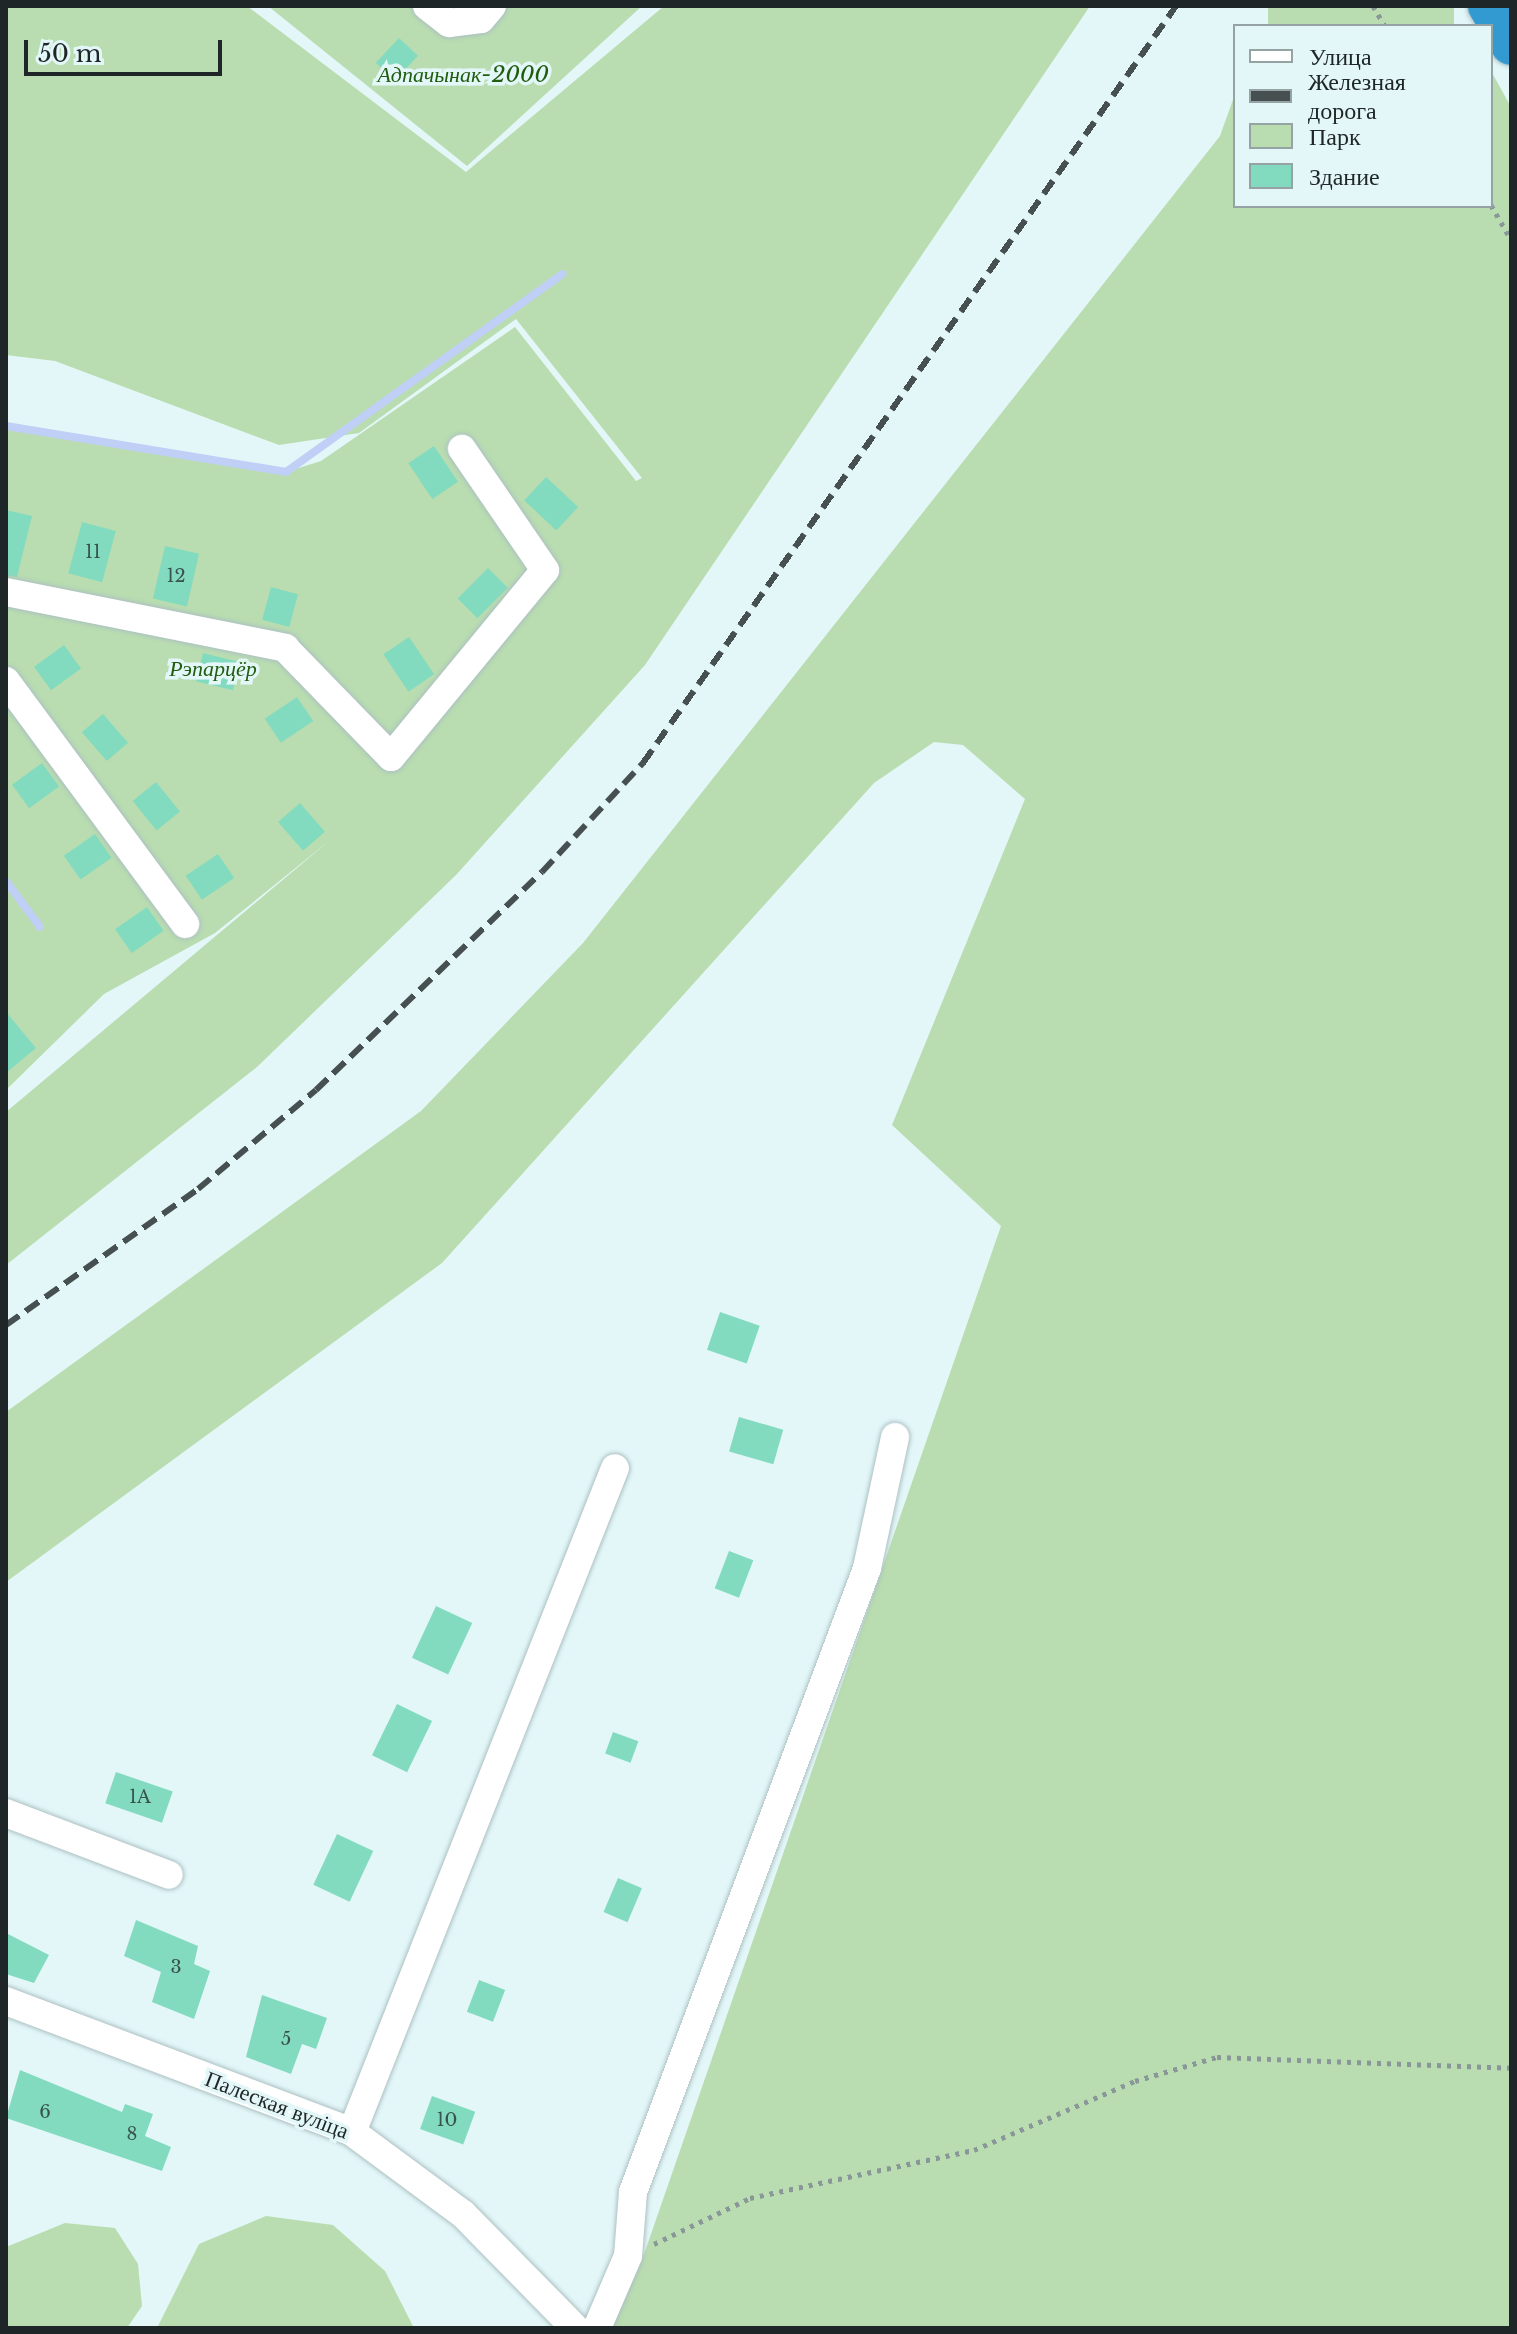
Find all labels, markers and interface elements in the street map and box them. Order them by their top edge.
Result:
scale bar [28,24,226,74]
legend [1233,24,1493,208]
text: 50 m [38,39,101,68]
text: Улица [1309,42,1372,71]
park label: Адпачынак-2000 [377,62,549,88]
text: Железная дорога [1308,67,1406,125]
text: Парк [1309,122,1361,151]
text: Здание [1309,162,1380,191]
house number: 11 [85,541,101,563]
house number: 12 [166,565,186,587]
park label: Рэпарцёр [169,656,257,682]
house number: 1A [129,1786,151,1808]
house number: 3 [170,1956,182,1978]
house number: 5 [281,2028,291,2050]
street label: Палеская вуліца [201,2065,353,2145]
house number: 6 [39,2101,51,2123]
house number: 10 [437,2109,457,2131]
house number: 8 [127,2123,137,2145]

